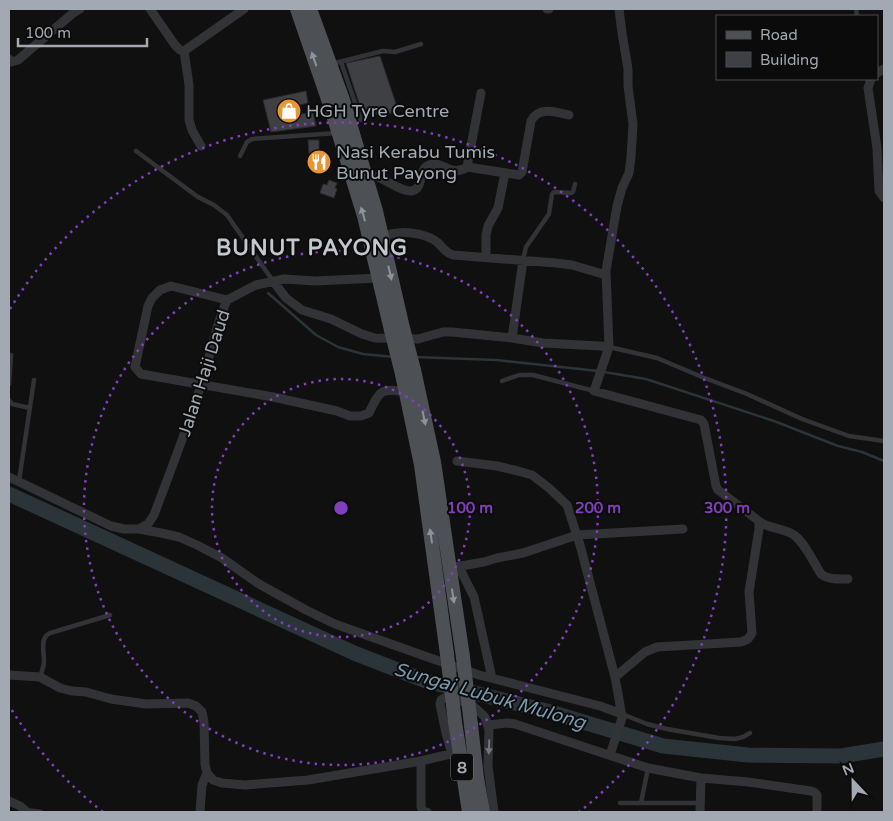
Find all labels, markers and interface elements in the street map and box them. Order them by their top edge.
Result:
scale bar [18,15,146,47]
legend [716,15,878,80]
text: 100 m [25,24,71,42]
text: Road [760,26,798,44]
text: Building [760,51,819,69]
one-way arrow [310,52,317,67]
shop icon: HGH Tyre Centre [276,98,302,124]
place label: HGH Tyre Centre [306,100,449,122]
place label: Nasi Kerabu Tumis Bunut Payong [336,141,495,184]
restaurant icon: Nasi Kerabu Tumis Bunut Payong [306,149,332,175]
one-way arrow [359,207,367,222]
district label: BUNUT PAYONG [216,235,408,261]
one-way arrow [386,265,394,280]
street label: Jalan Haji Daud [173,307,235,439]
one-way arrow [420,411,428,426]
centre of rings [332,499,350,517]
text: 100 m [447,499,493,517]
text: 200 m [575,499,621,517]
text: 300 m [704,499,750,517]
one-way arrow [427,528,435,544]
one-way arrow [450,588,458,604]
water label: Sungai Lubuk Mulong [392,658,589,734]
one-way arrow [485,739,493,755]
road number: 8 [451,754,473,780]
north arrow [828,756,878,806]
text: N [840,759,857,779]

